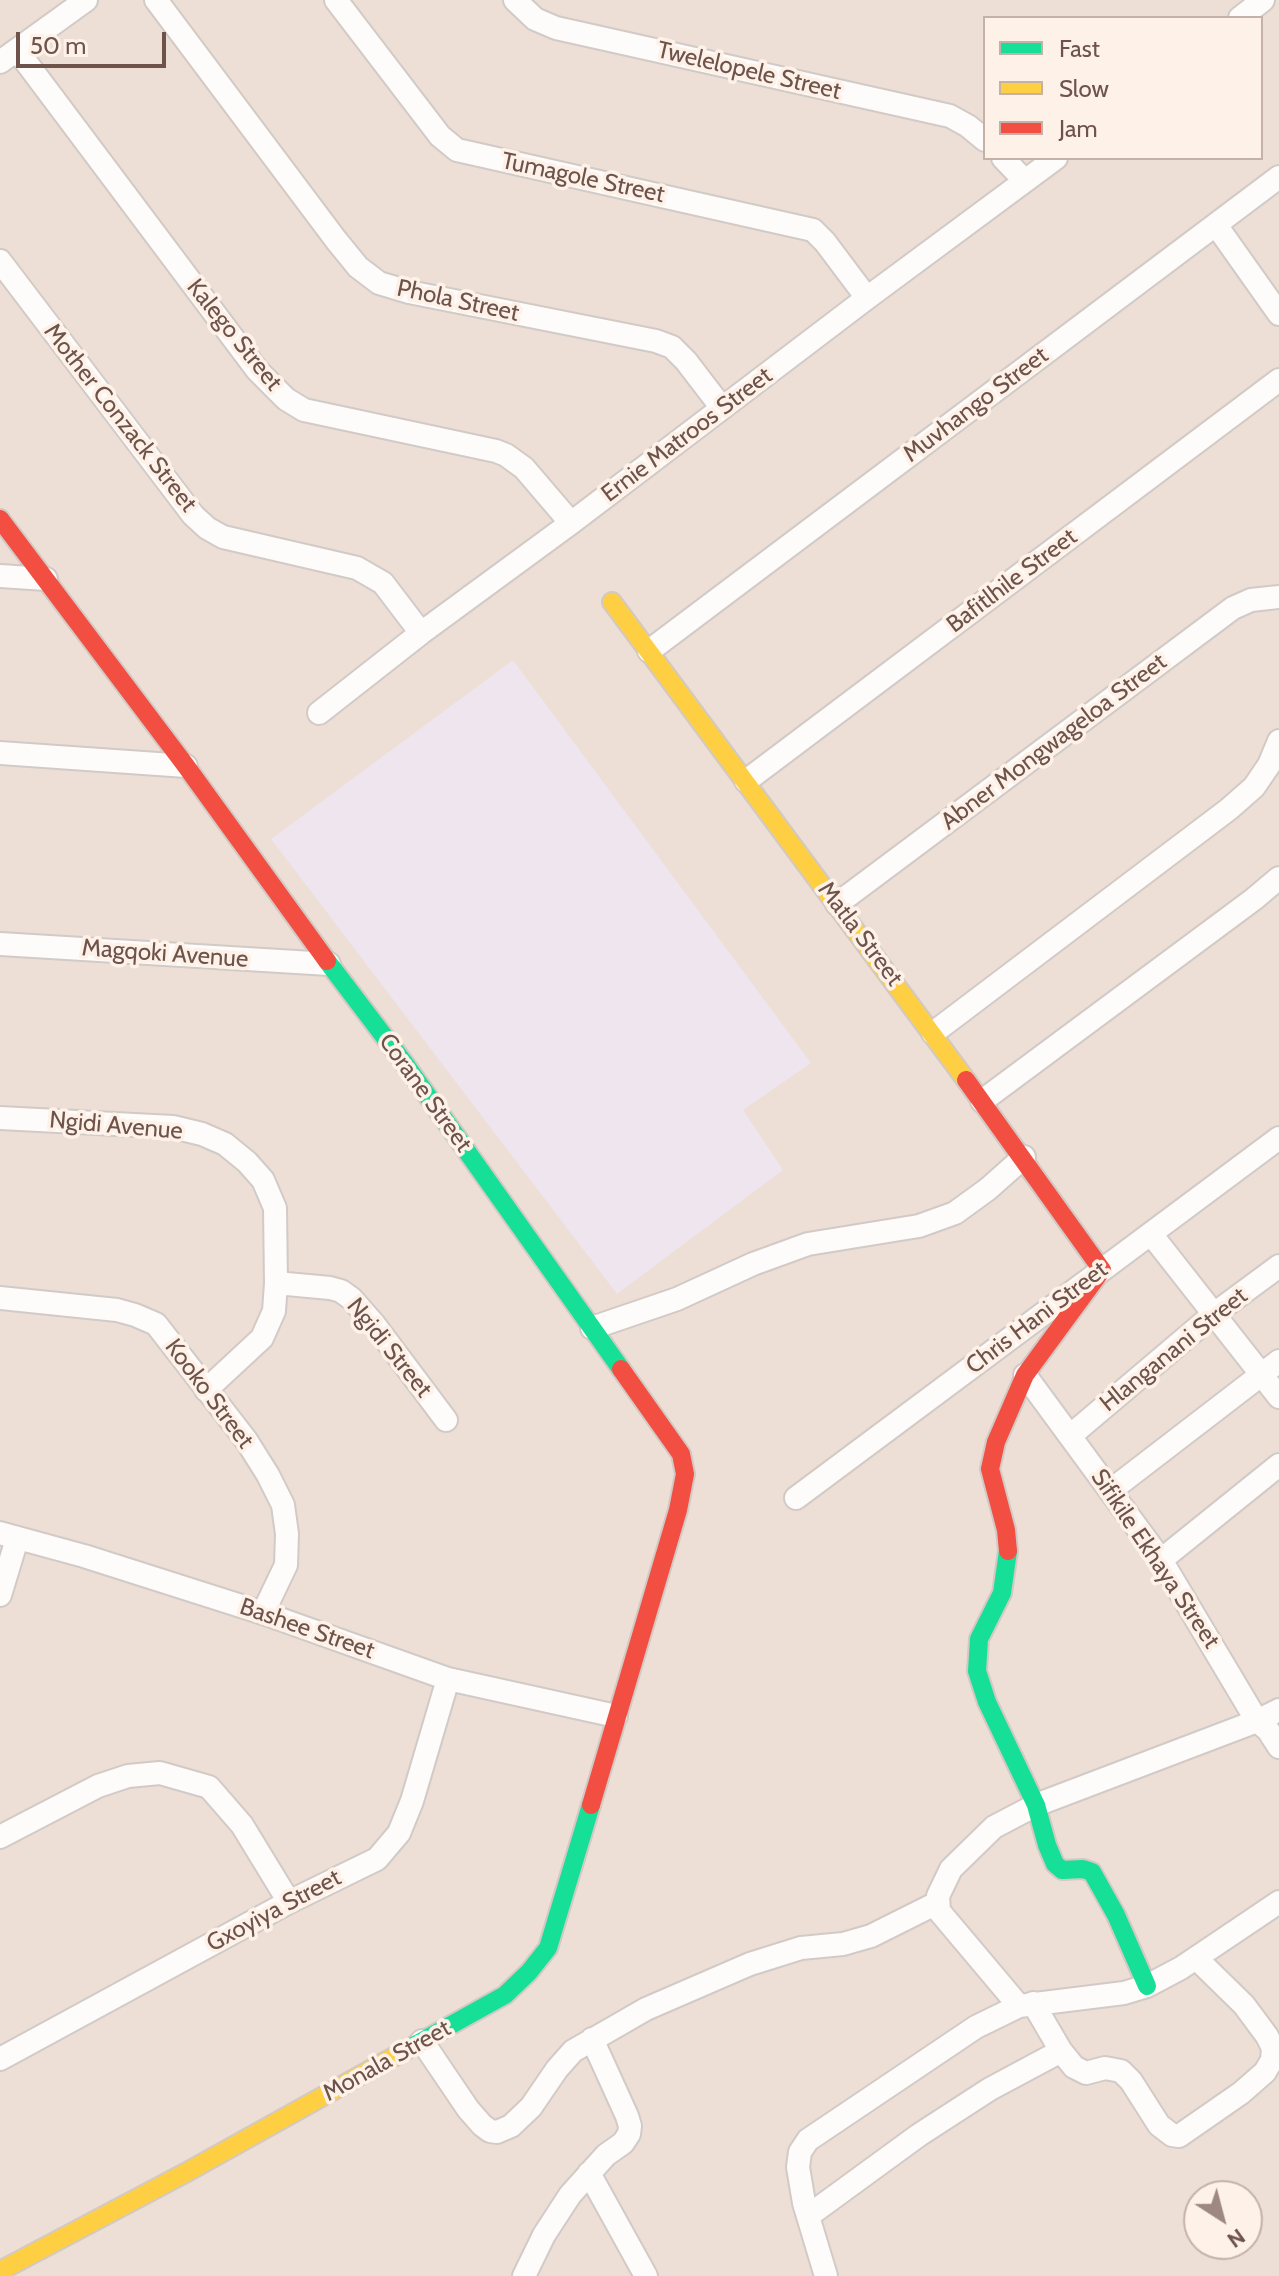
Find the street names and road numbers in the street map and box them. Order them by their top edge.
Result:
street label: Twelelopele Street [654,36,844,106]
street label: Tumagole Street [499,147,667,209]
street label: Kalego Street [180,273,288,397]
street label: Phola Street [394,274,522,328]
street label: Mother Conzack Street [37,318,203,518]
street label: Muvhango Street [898,341,1054,469]
street label: Ernie Matroos Street [596,361,778,509]
street label: Bafitlhile Street [941,523,1083,639]
street label: Abner Mongwageloa Street [936,648,1172,836]
street label: Matla Street [811,876,909,992]
street label: Magqoki Avenue [81,934,249,974]
street label: Corane Street [372,1028,478,1158]
street label: Ngidi Avenue [48,1106,184,1146]
street label: Chris Hani Street [961,1255,1113,1381]
street label: Hlanganani Street [1094,1282,1254,1418]
street label: Ngidi Street [340,1292,438,1404]
street label: Kooko Street [158,1334,260,1454]
street label: Sifikile Ekhaya Street [1084,1464,1226,1654]
street label: Bashee Street [236,1593,378,1665]
street label: Gxoyiya Street [202,1864,346,1958]
street label: Monala Street [318,2014,456,2108]

